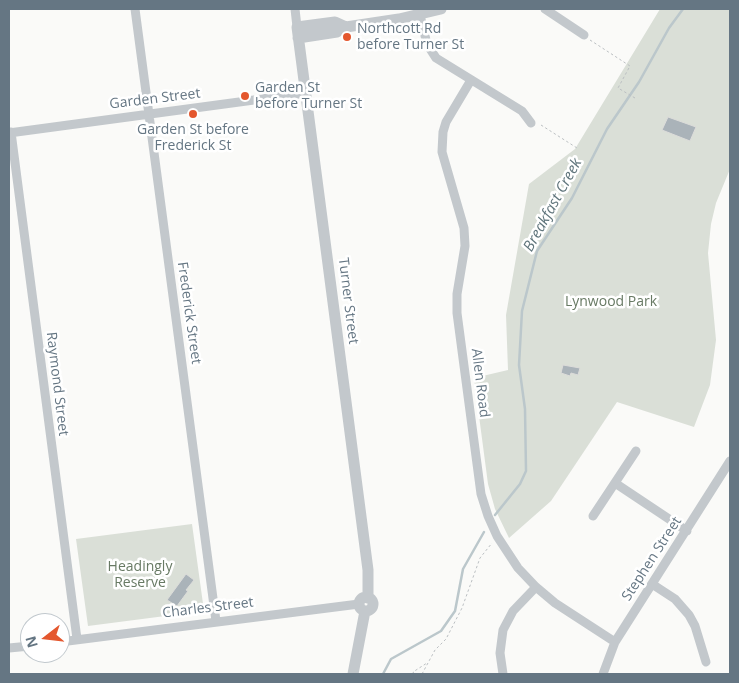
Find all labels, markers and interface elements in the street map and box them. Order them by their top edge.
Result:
place label: Northcott Rd before Turner St [357,21,464,54]
marker: Northcott Rd before Turner St [341,31,353,43]
place label: Garden St before Turner St [255,80,362,112]
street label: Garden Street [109,85,201,113]
marker: Garden St before Turner St [239,90,251,102]
marker: Garden St before Frederick St [187,108,199,120]
place label: Garden St before Frederick St [137,122,249,154]
water label: Breakfast Creek [520,155,586,255]
street label: Turner Street [334,257,362,345]
street label: Frederick Street [173,261,205,365]
park label: Lynwood Park [565,294,657,310]
street label: Raymond Street [42,331,72,437]
street label: Allen Road [467,348,493,418]
street label: Stephen Street [619,514,685,604]
park label: Headingly Reserve [108,559,172,592]
street label: Charles Street [161,594,255,622]
north arrow [20,613,70,663]
text: N [20,634,42,650]

